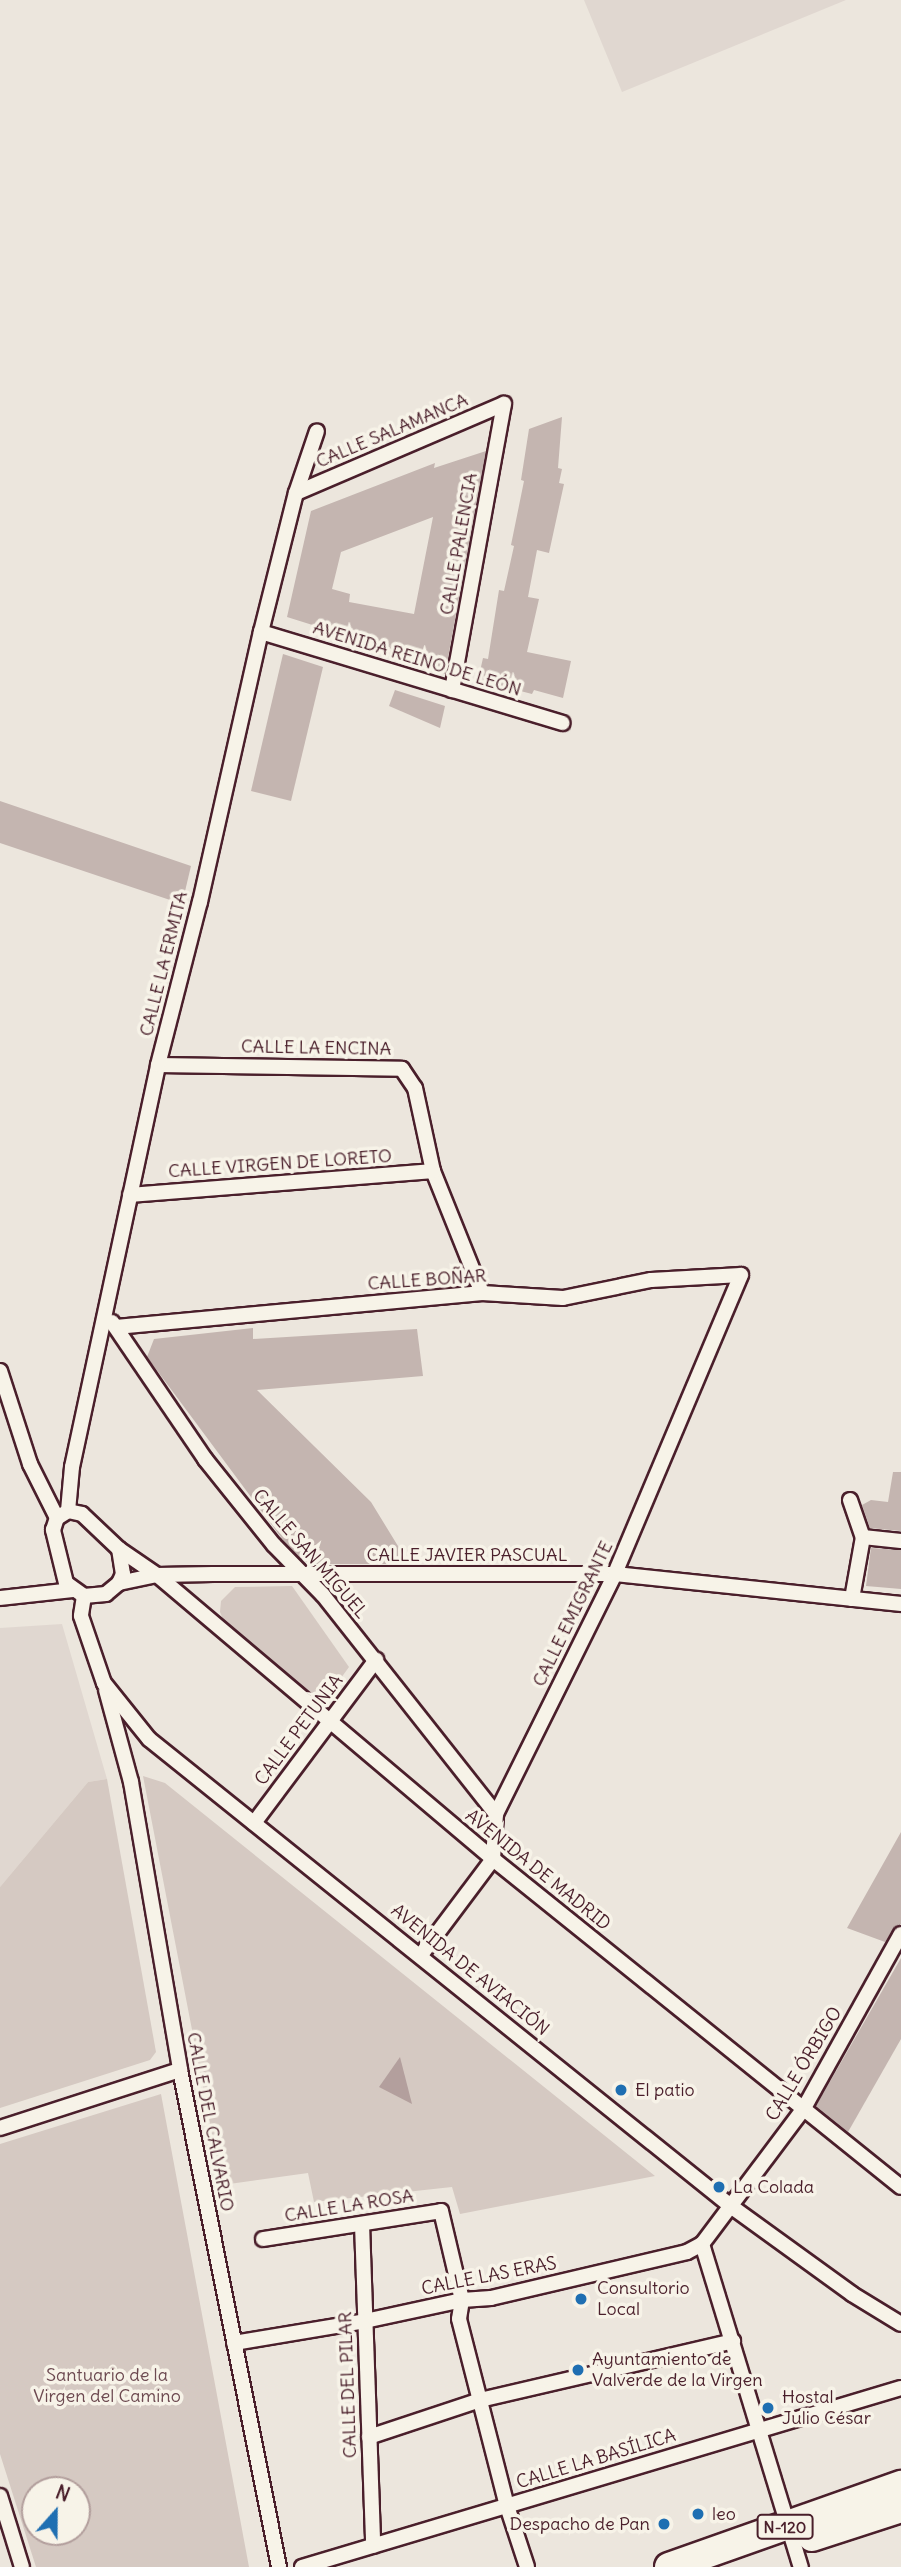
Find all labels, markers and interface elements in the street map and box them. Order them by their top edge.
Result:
street label: CALLE SALAMANCA [313,389,471,473]
street label: CALLE PALENCIA [436,471,482,617]
street label: AVENIDA REINO DE LEÓN [310,617,524,701]
street label: CALLE LA ERMITA [136,889,192,1039]
street label: CALLE LA ENCINA [241,1036,391,1060]
street label: CALLE VIRGEN DE LORETO [167,1145,393,1183]
street label: CALLE BOÑAR [367,1265,487,1295]
street label: CALLE SAN MIGUEL [248,1485,372,1623]
street label: CALLE EMIGRANTE [528,1538,618,1690]
street label: CALLE JAVIER PASCUAL [367,1544,567,1566]
street label: CALLE PETUNIA [250,1670,348,1790]
street label: AVENIDA DE MADRID [461,1805,615,1935]
street label: AVENIDA DE AVIACIÓN [387,1900,553,2040]
street label: CALLE ÓRBIGO [761,2003,847,2125]
street label: CALLE DEL CALVARIO [182,2030,238,2214]
place label: El patio [635,2079,695,2101]
marker: El patio [613,2082,629,2098]
place label: La Colada [733,2176,814,2198]
marker: La Colada [711,2179,727,2195]
street label: CALLE LA ROSA [283,2185,415,2227]
street label: CALLE LAS ERAS [420,2252,558,2300]
place label: Consultorio Local [597,2278,690,2320]
marker: Consultorio Local [571,2289,591,2309]
street label: CALLE DEL PILAR [335,2311,361,2459]
place label: Ayuntamiento de Valverde de la Virgen [592,2349,763,2392]
marker: Ayuntamiento de Valverde de la Virgen [570,2362,586,2378]
park label: Santuario de la Virgen del Camino [33,2365,181,2408]
place label: Hostal Julio César [782,2387,871,2430]
marker: Hostal Julio César [760,2400,776,2416]
street label: CALLE LA BASÍLICA [514,2424,678,2494]
north arrow [21,2476,91,2546]
text: N [52,2480,73,2507]
place label: leo [712,2503,736,2525]
marker: leo [690,2506,706,2522]
place label: Despacho de Pan [509,2513,650,2535]
road number: N-120 [755,2514,815,2540]
marker: Despacho de Pan [656,2516,672,2532]

